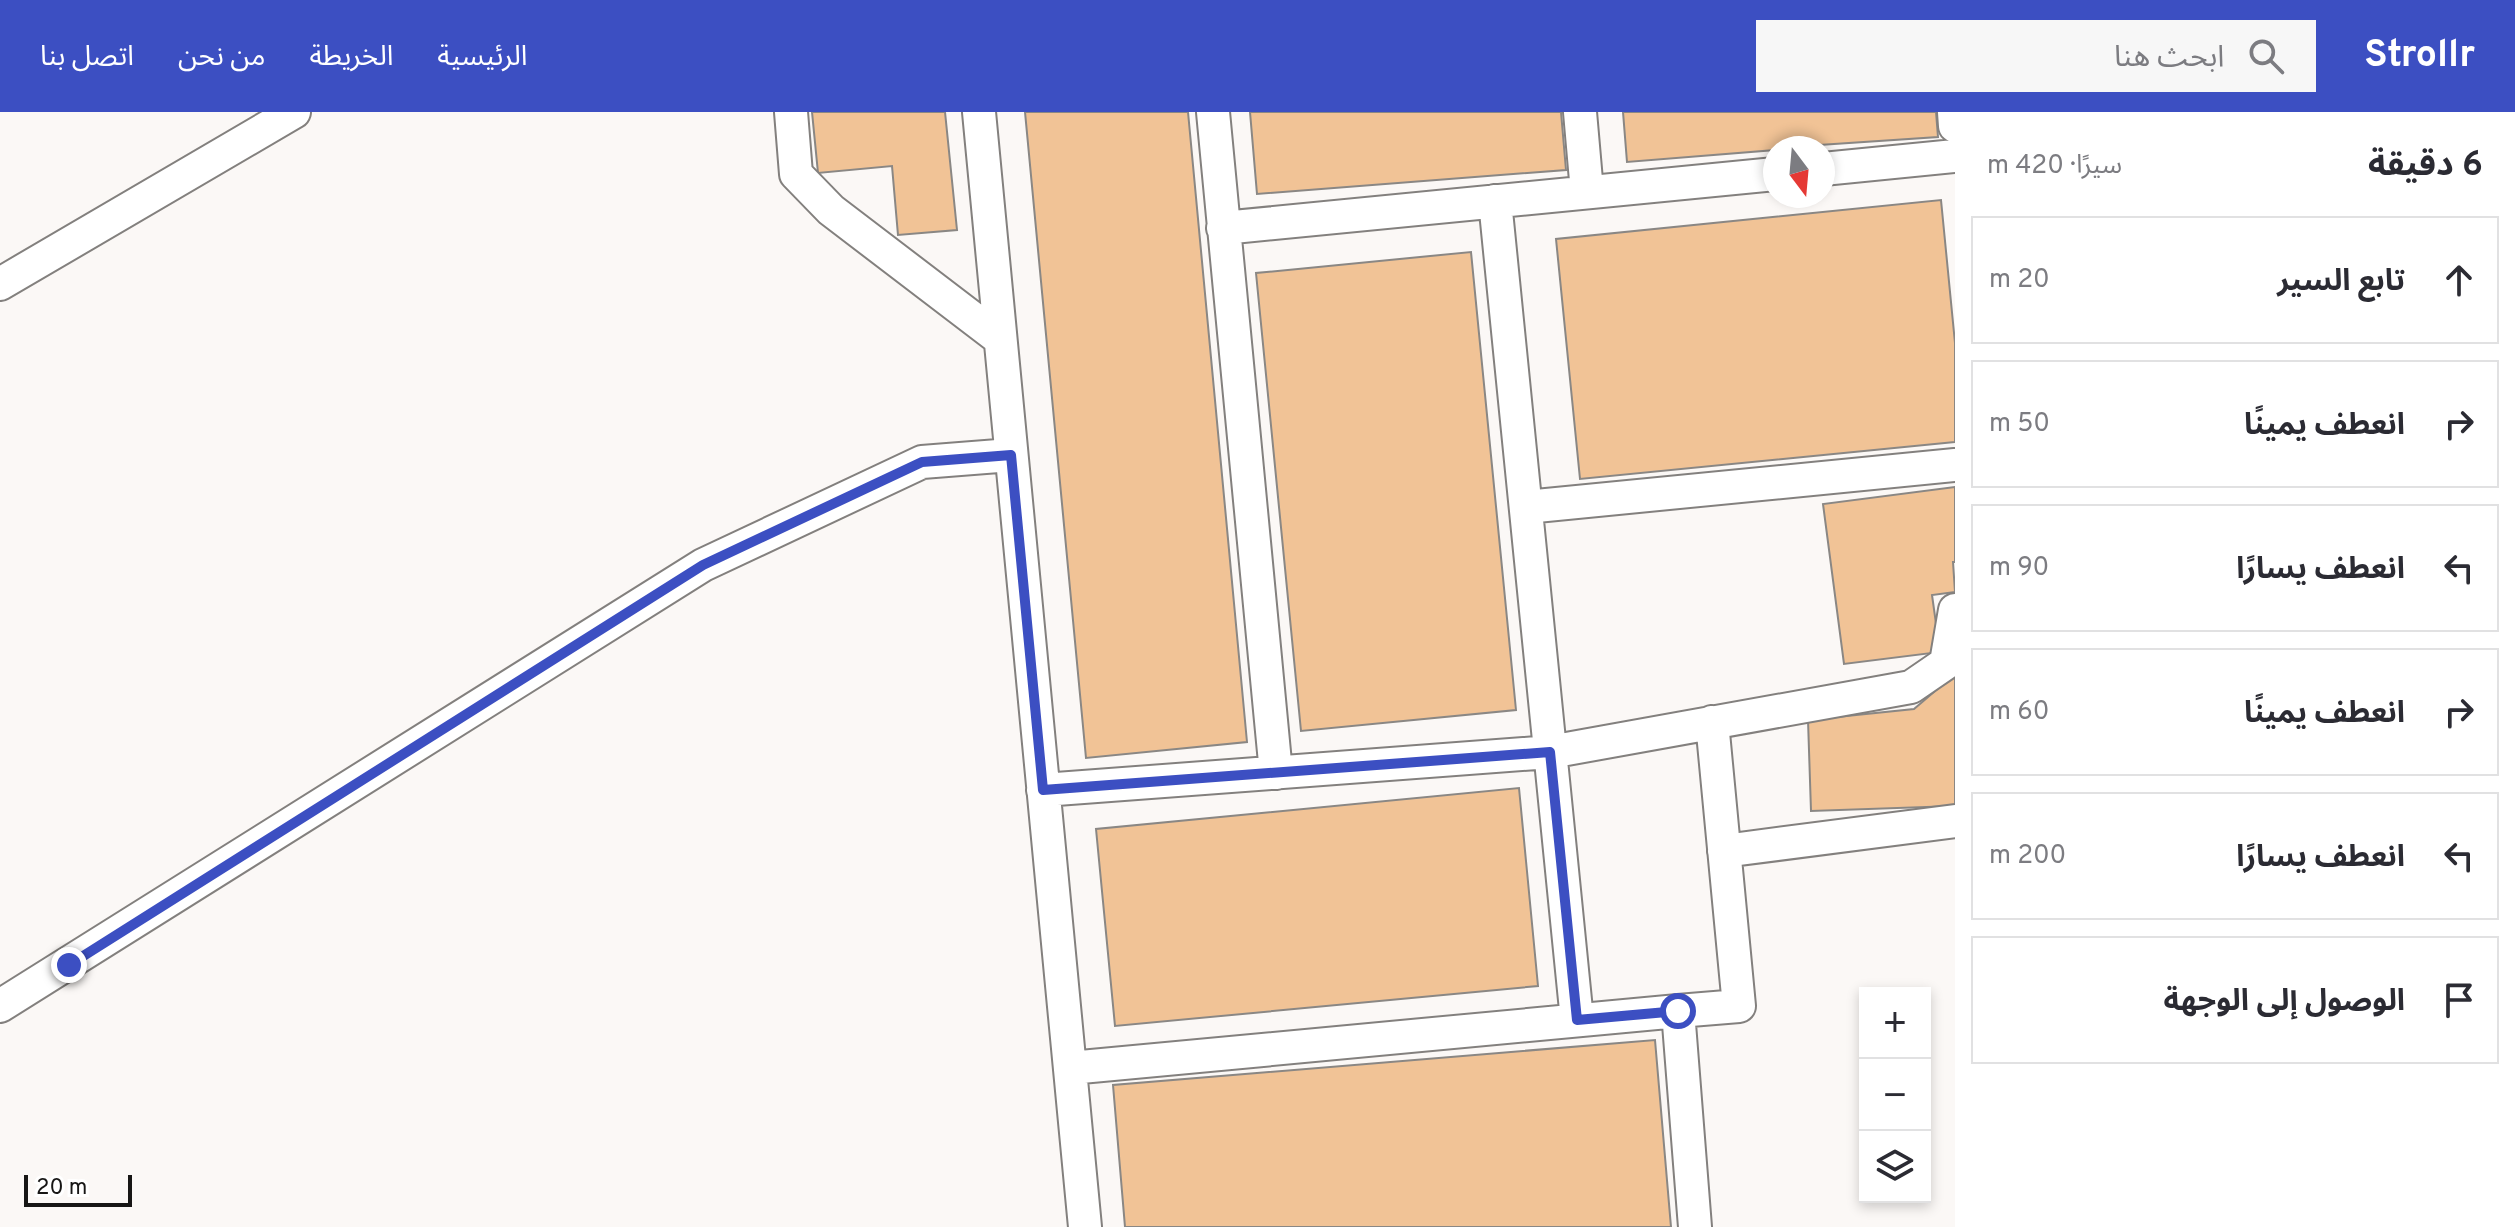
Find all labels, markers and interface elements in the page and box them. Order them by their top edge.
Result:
search box [1756,20,2316,92]
text: Strollr [2364,32,2475,81]
icon: search [2244,34,2288,78]
text: اتصل بنا [40,40,134,76]
text: من نحن [178,40,265,76]
text: الخريطة [309,40,393,76]
text: الرئيسية [437,40,527,76]
text: ابحث هنا [2114,40,2224,77]
north arrow [1763,136,1835,208]
text: 6 دقيقة [2368,145,2483,188]
text: سيرًا · 420 m [1987,150,2122,183]
icon: ahead [2437,258,2481,302]
text: 20 m [1989,264,2050,297]
text: تابع السير [2277,264,2405,301]
icon: right [2437,402,2481,446]
text: 50 m [1989,408,2050,441]
text: انعطف يمينًا [2244,408,2405,445]
icon: left [2437,546,2481,590]
text: 90 m [1989,552,2049,585]
text: انعطف يسارًا [2236,552,2405,589]
icon: right [2437,690,2481,734]
text: 60 m [1989,696,2049,729]
text: انعطف يمينًا [2244,696,2405,733]
icon: left [2437,834,2481,878]
text: 200 m [1989,840,2066,873]
text: انعطف يسارًا [2236,840,2405,877]
route end [51,947,87,983]
icon: arrive [2437,978,2481,1022]
text: الوصول إلى الوجهة [2163,984,2405,1021]
map controls [1859,987,1931,1203]
button: + [1859,987,1931,1059]
route start [1660,993,1696,1029]
button: − [1859,1059,1931,1131]
button: layers [1859,1131,1931,1203]
scale bar [24,1171,132,1207]
text: 20 m [36,1175,87,1202]

